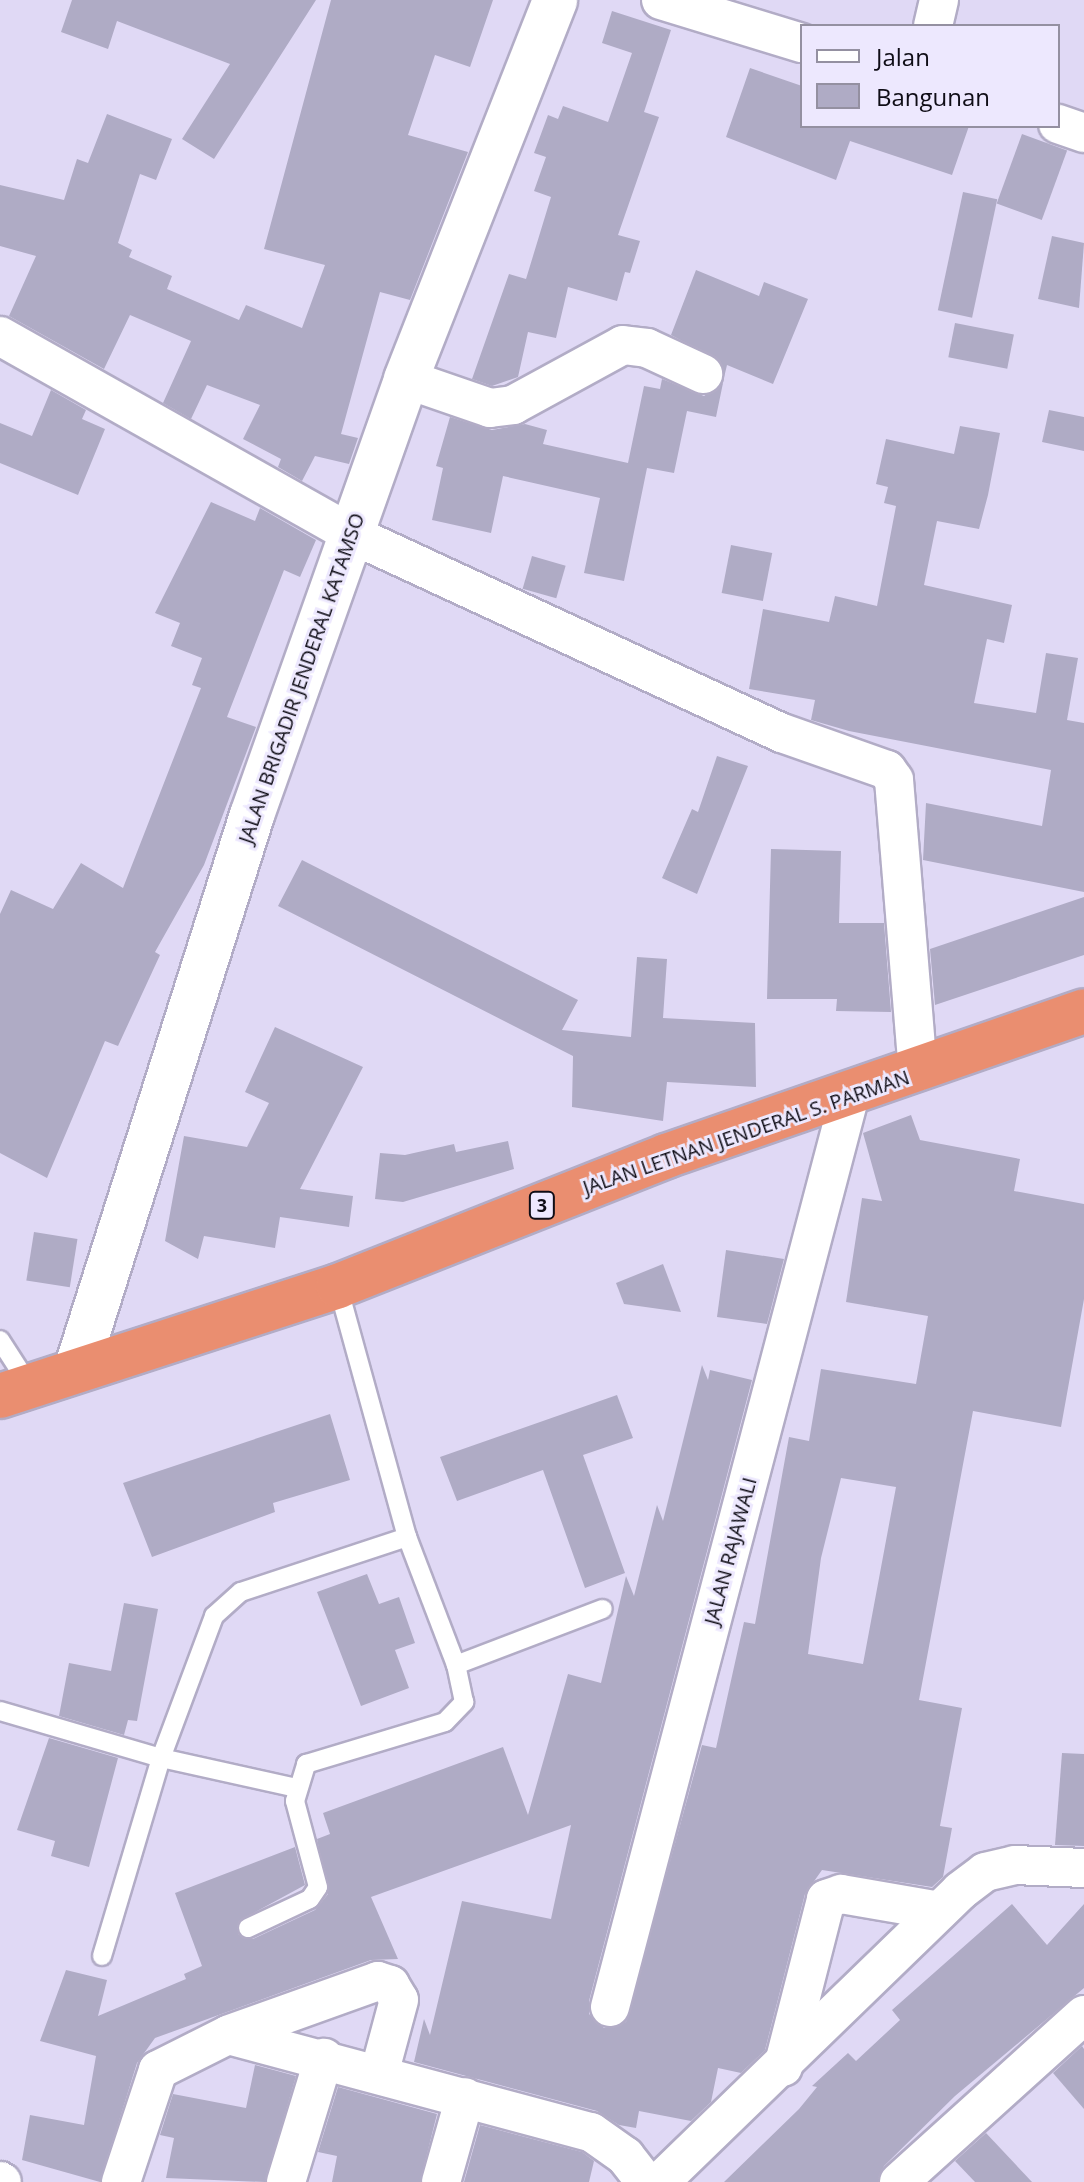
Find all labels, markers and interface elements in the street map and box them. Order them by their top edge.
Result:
legend [800,24,1060,128]
text: Jalan [876,40,930,73]
text: Bangunan [876,80,990,113]
street label: JALAN BRIGADIR JENDERAL KATAMSO [233,510,369,846]
street label: JALAN LETNAN JENDERAL S. PARMAN [580,1065,912,1199]
road number: 3 [528,1191,556,1219]
street label: JALAN RAJAWALI [699,1475,761,1627]

